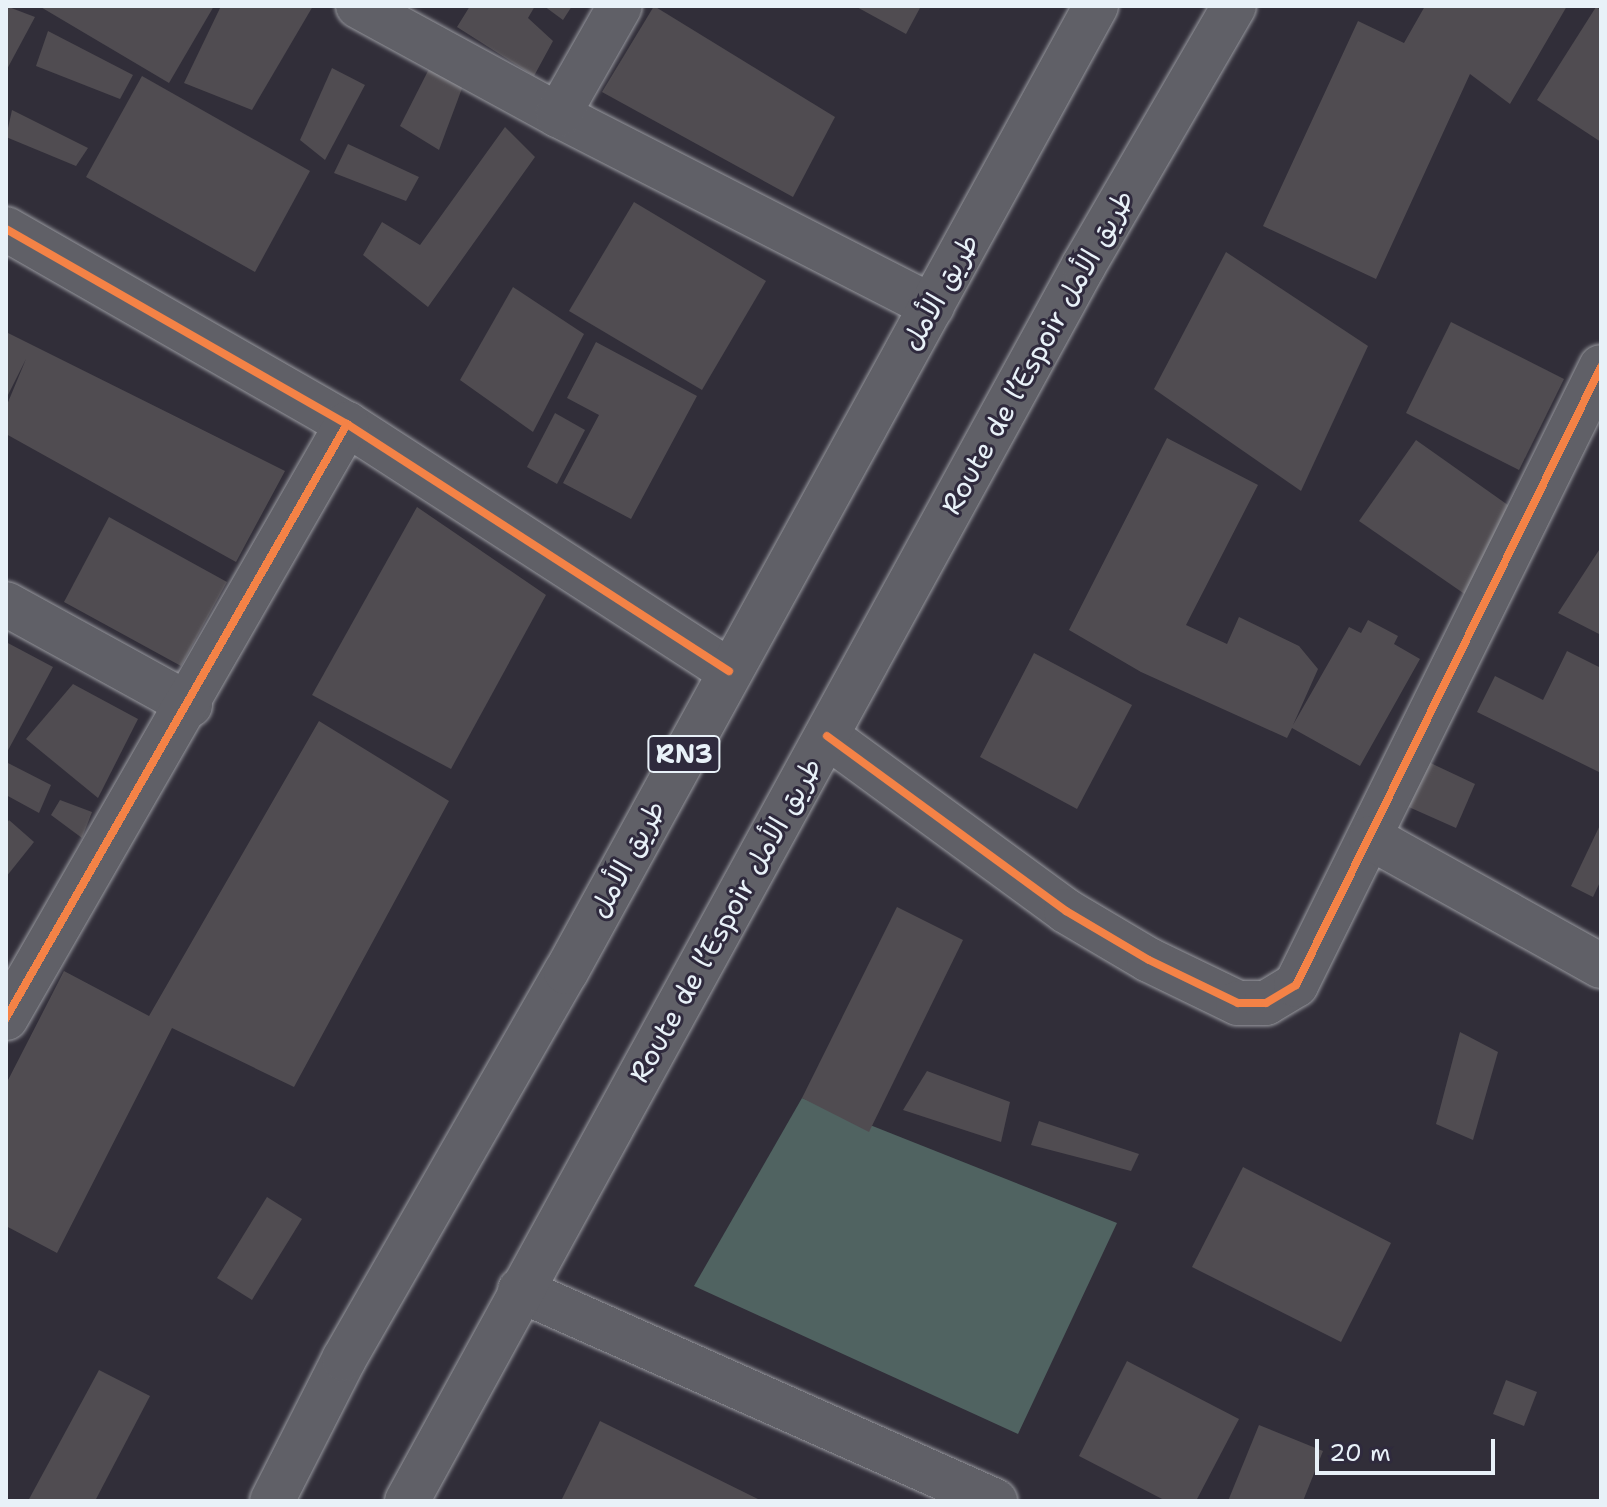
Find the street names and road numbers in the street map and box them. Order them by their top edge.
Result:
street label: Route de l’Espoir طريق الأمل [934,184,1140,520]
street label: طريق الأمل [894,228,986,356]
road number: RN3 [646,732,722,776]
street label: Route de l’Espoir طريق الأمل [622,752,828,1088]
street label: طريق الأمل [582,795,672,923]

